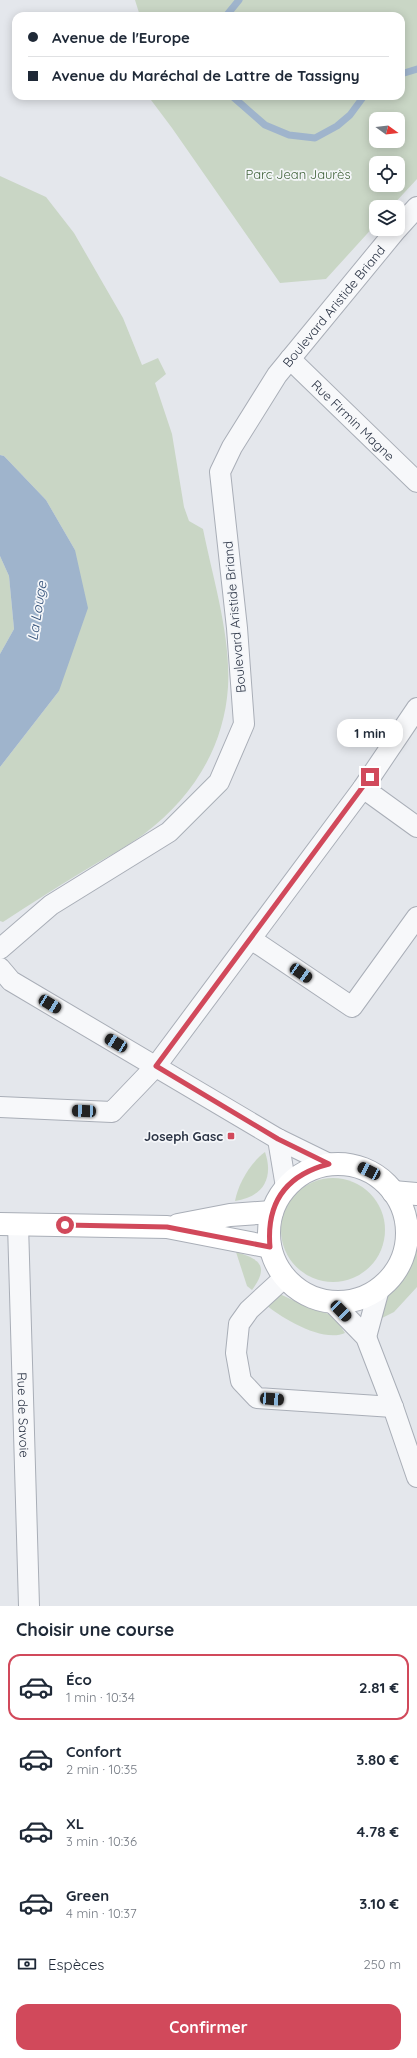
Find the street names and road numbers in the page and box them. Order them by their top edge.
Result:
street label: Boulevard Aristide Briand [279,242,388,370]
street label: Rue Firmin Magne [308,376,398,464]
street label: Boulevard Aristide Briand [219,540,249,694]
street label: Rue de Savoie [14,1372,33,1458]

